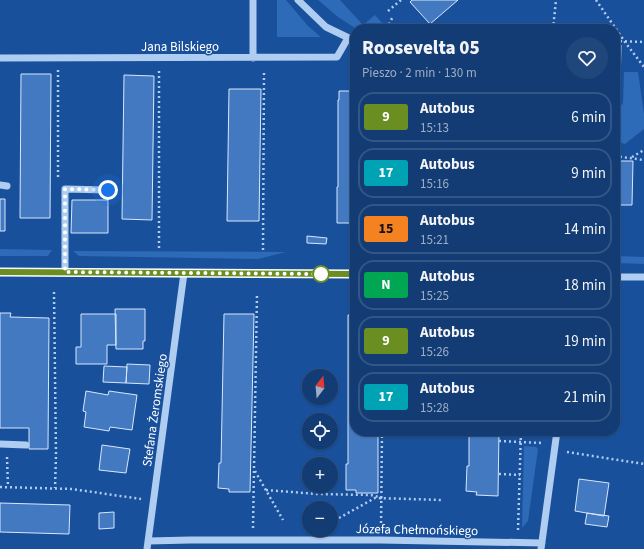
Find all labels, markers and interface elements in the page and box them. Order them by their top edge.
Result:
text: Roosevelta 05 [362,35,480,62]
button: heart [566,37,608,79]
street label: Jana Bilskiego [141,38,219,56]
text: Pieszo · 2 min · 130 m [362,64,477,82]
text: Autobus [420,98,475,119]
text: 9 [382,107,390,127]
text: 6 min [571,107,606,128]
text: 15:13 [420,119,449,137]
text: Autobus [420,154,475,175]
text: 17 [379,163,393,183]
text: 9 min [571,163,606,184]
text: 15:16 [420,175,449,193]
your location [98,180,118,200]
text: Autobus [420,210,475,231]
text: 15 [379,219,393,239]
text: 14 min [564,219,606,240]
text: 15:21 [420,231,449,249]
unlabelled marker [312,265,330,283]
text: Autobus [420,266,475,287]
text: N [381,275,391,295]
text: 18 min [564,275,606,296]
text: 15:25 [420,287,449,305]
text: Autobus [420,322,475,343]
text: 9 [382,331,390,351]
text: 19 min [564,331,606,352]
text: 15:26 [420,343,449,361]
street label: Stefana Żeromskiego [138,353,172,468]
north arrow [302,369,338,405]
map controls [302,369,338,537]
text: Autobus [420,378,475,399]
text: 17 [379,387,393,407]
text: 21 min [564,387,606,408]
text: 15:28 [420,399,449,417]
button: locate [302,413,338,449]
button: + [302,457,338,493]
button: − [302,501,338,537]
street label: Józefa Chełmońskiego [356,520,478,540]

